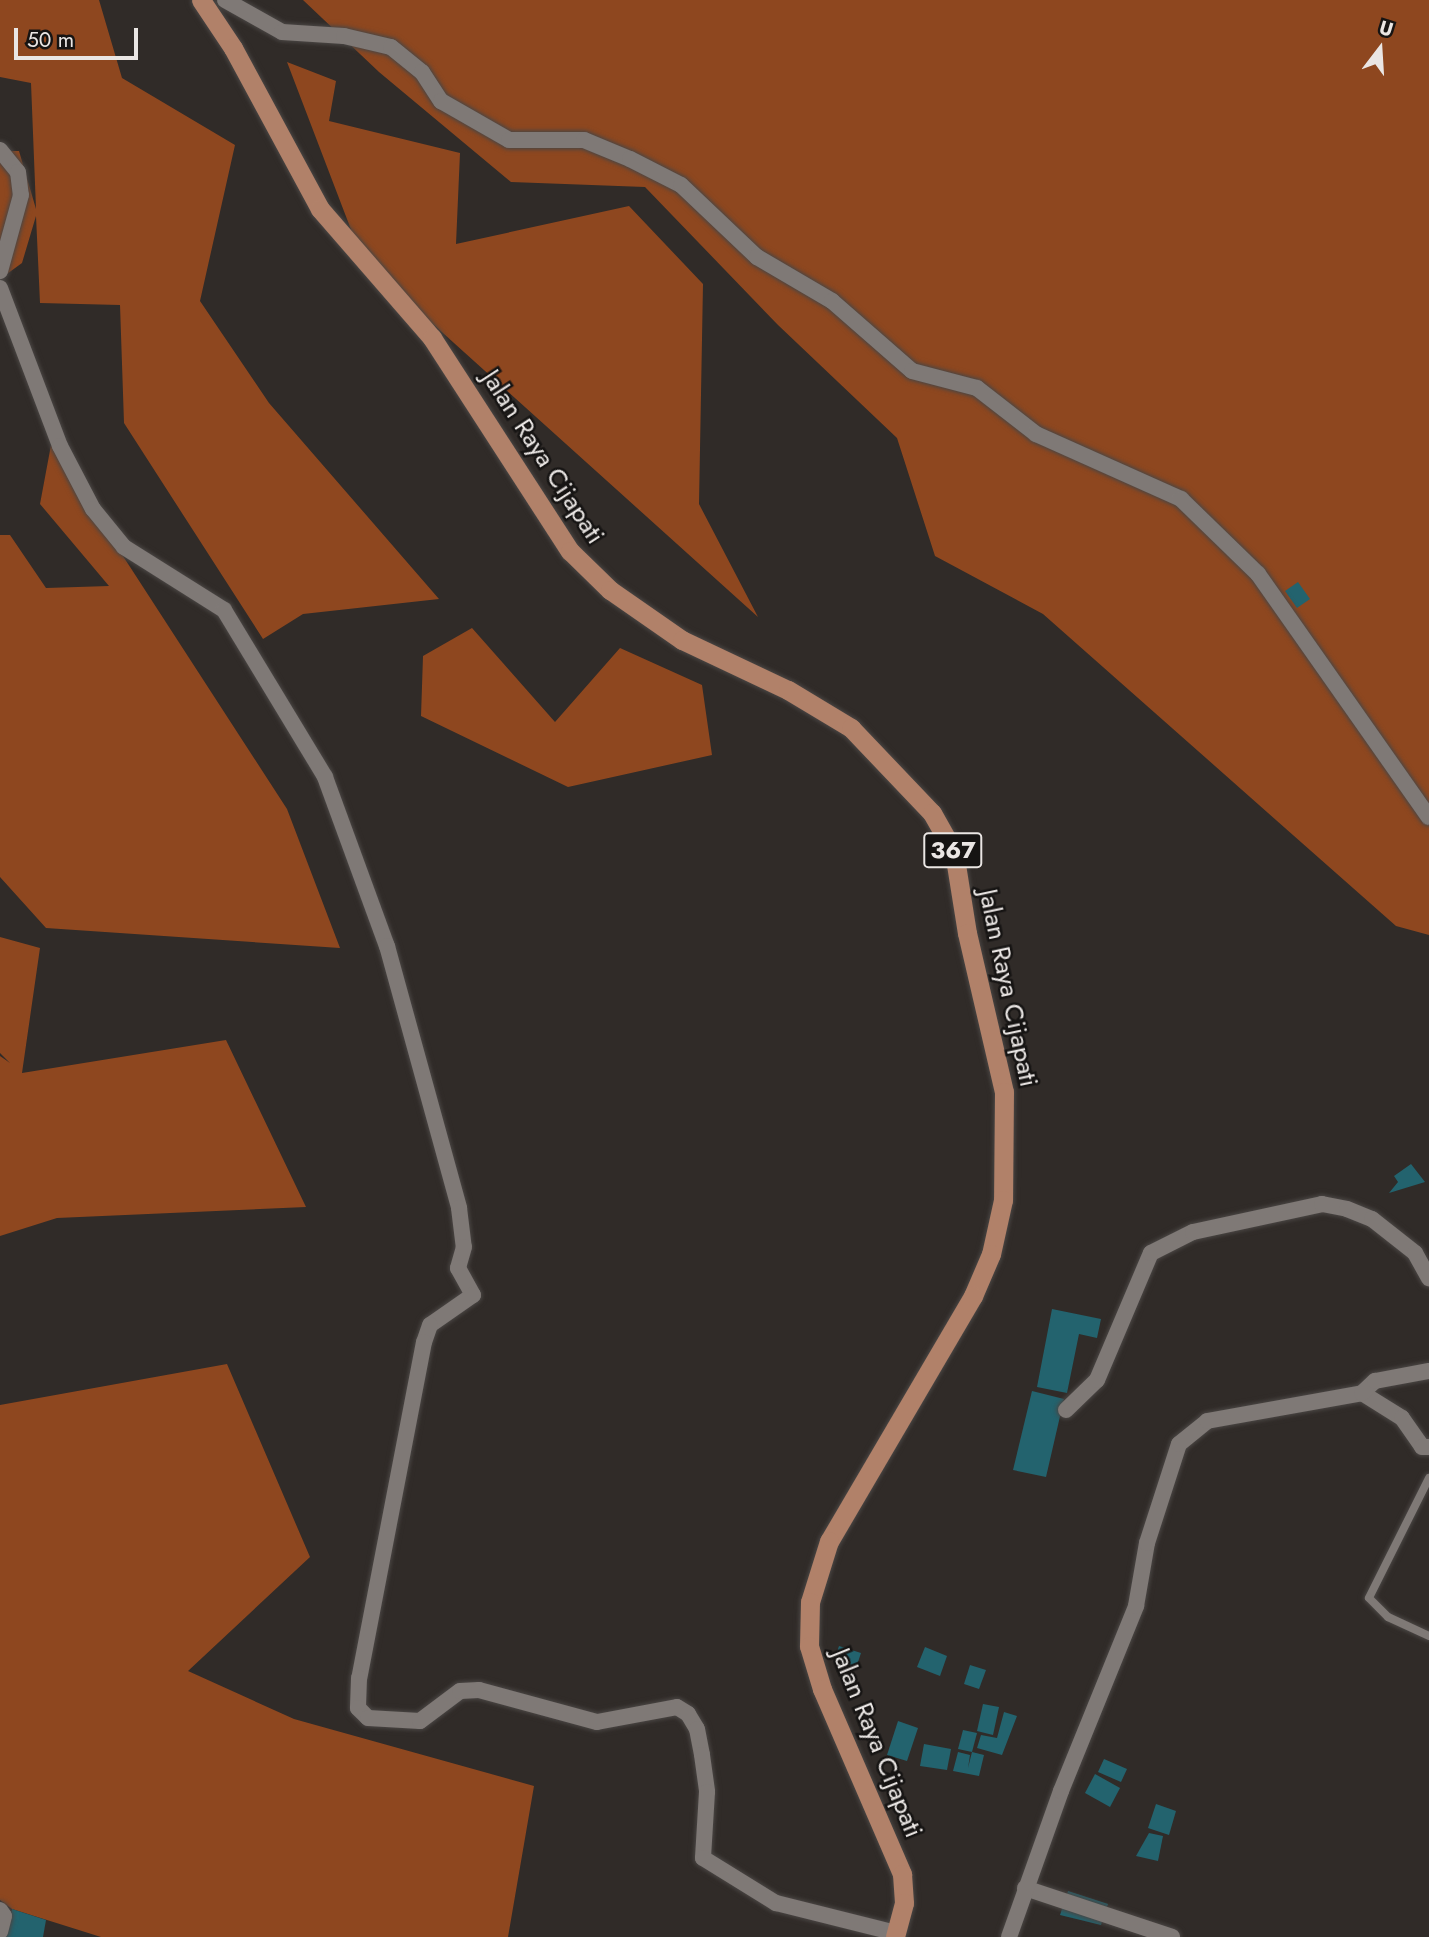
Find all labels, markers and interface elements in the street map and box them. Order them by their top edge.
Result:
scale bar [18,14,142,58]
north arrow [1345,14,1415,84]
text: U [1376,14,1397,43]
text: 50 m [27,25,74,55]
street label: Jalan Raya Cijapati [475,364,611,550]
road number: 367 [923,830,983,870]
street label: Jalan Raya Cijapati [972,886,1044,1090]
street label: Jalan Raya Cijapati [825,1644,929,1842]

